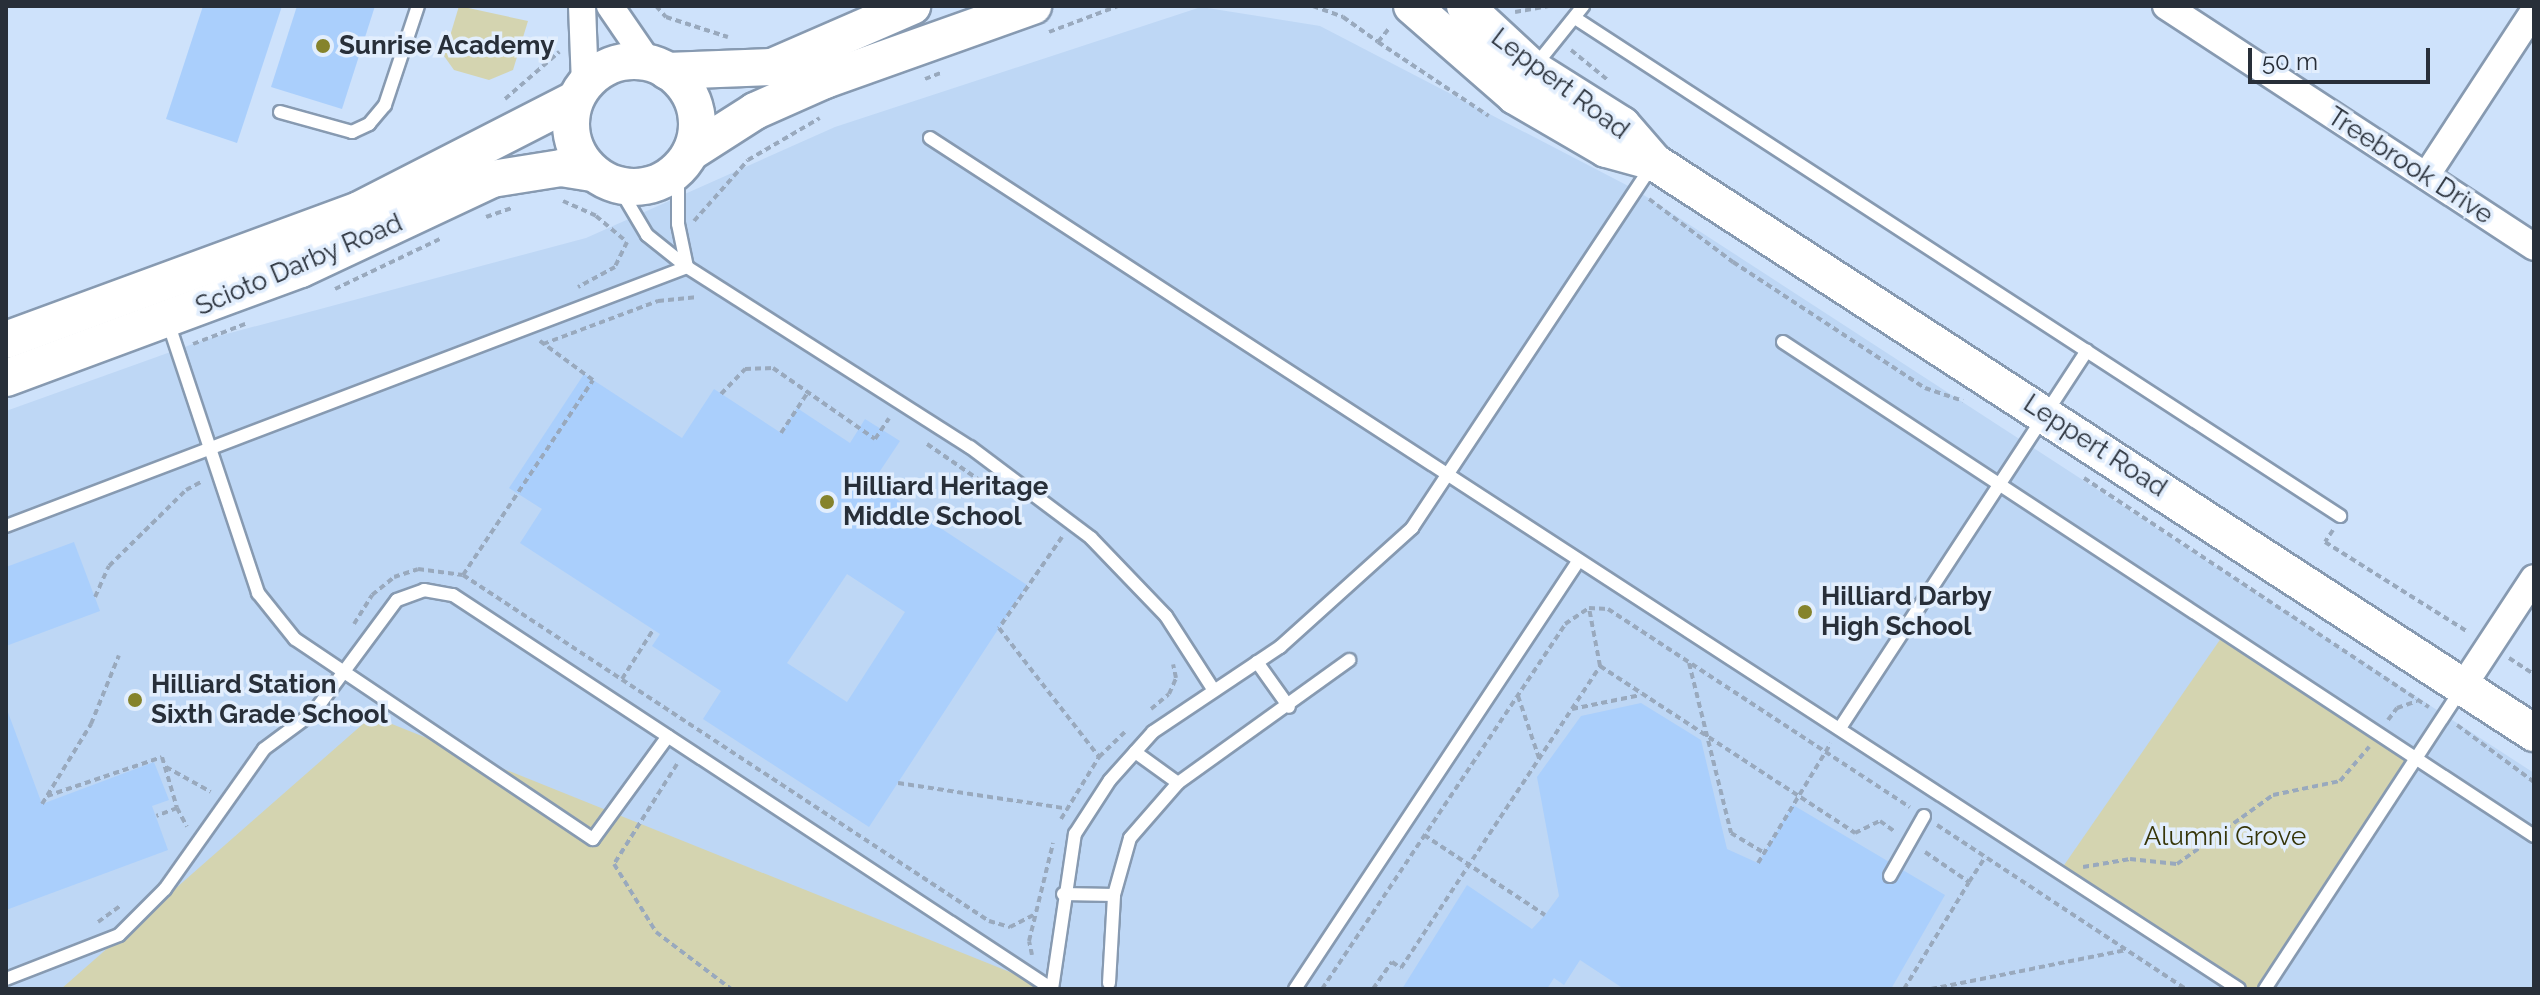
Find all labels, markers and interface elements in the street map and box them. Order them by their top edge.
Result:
street label: Leppert Road [1485,22,1635,146]
place label: Sunrise Academy [339,30,555,62]
scale bar [2252,32,2434,82]
marker: Sunrise Academy [314,37,332,55]
text: 50 m [2262,47,2318,76]
street label: Treebrook Drive [2321,101,2499,231]
street label: Scioto Darby Road [191,207,407,323]
street label: Leppert Road [2018,388,2172,504]
place label: Hilliard Heritage Middle School [843,471,1048,532]
marker: Hilliard Heritage Middle School [818,493,836,511]
place label: Hilliard Darby High School [1821,581,1992,642]
marker: Hilliard Darby High School [1796,603,1814,621]
place label: Hilliard Station Sixth Grade School [151,669,388,730]
marker: Hilliard Station Sixth Grade School [126,691,144,709]
park label: Alumni Grove [2144,821,2306,853]

